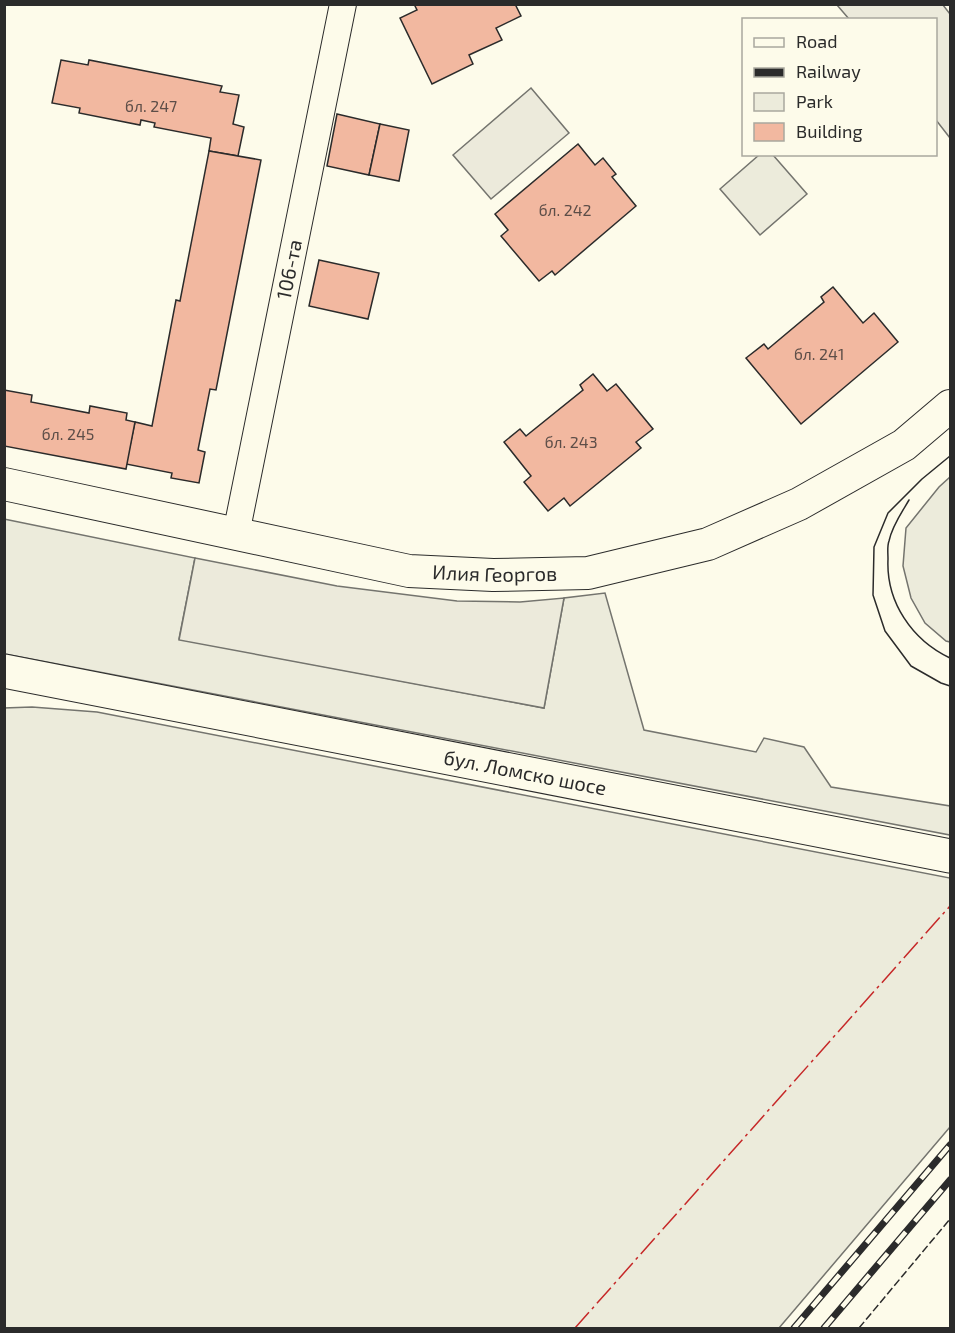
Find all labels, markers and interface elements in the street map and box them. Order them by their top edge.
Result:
legend [742,18,937,156]
text: Road [796,30,837,52]
text: Railway [796,60,861,82]
text: Park [796,90,833,112]
house number: бл. 247 [125,96,177,115]
text: Building [796,120,863,142]
house number: бл. 242 [538,200,592,219]
street label: 106-та [271,237,306,301]
house number: бл. 241 [794,344,844,363]
house number: бл. 245 [42,424,94,443]
house number: бл. 243 [544,432,598,451]
street label: Илия Георгов [432,559,557,586]
street label: бул. Ломско шосе [442,744,609,800]

